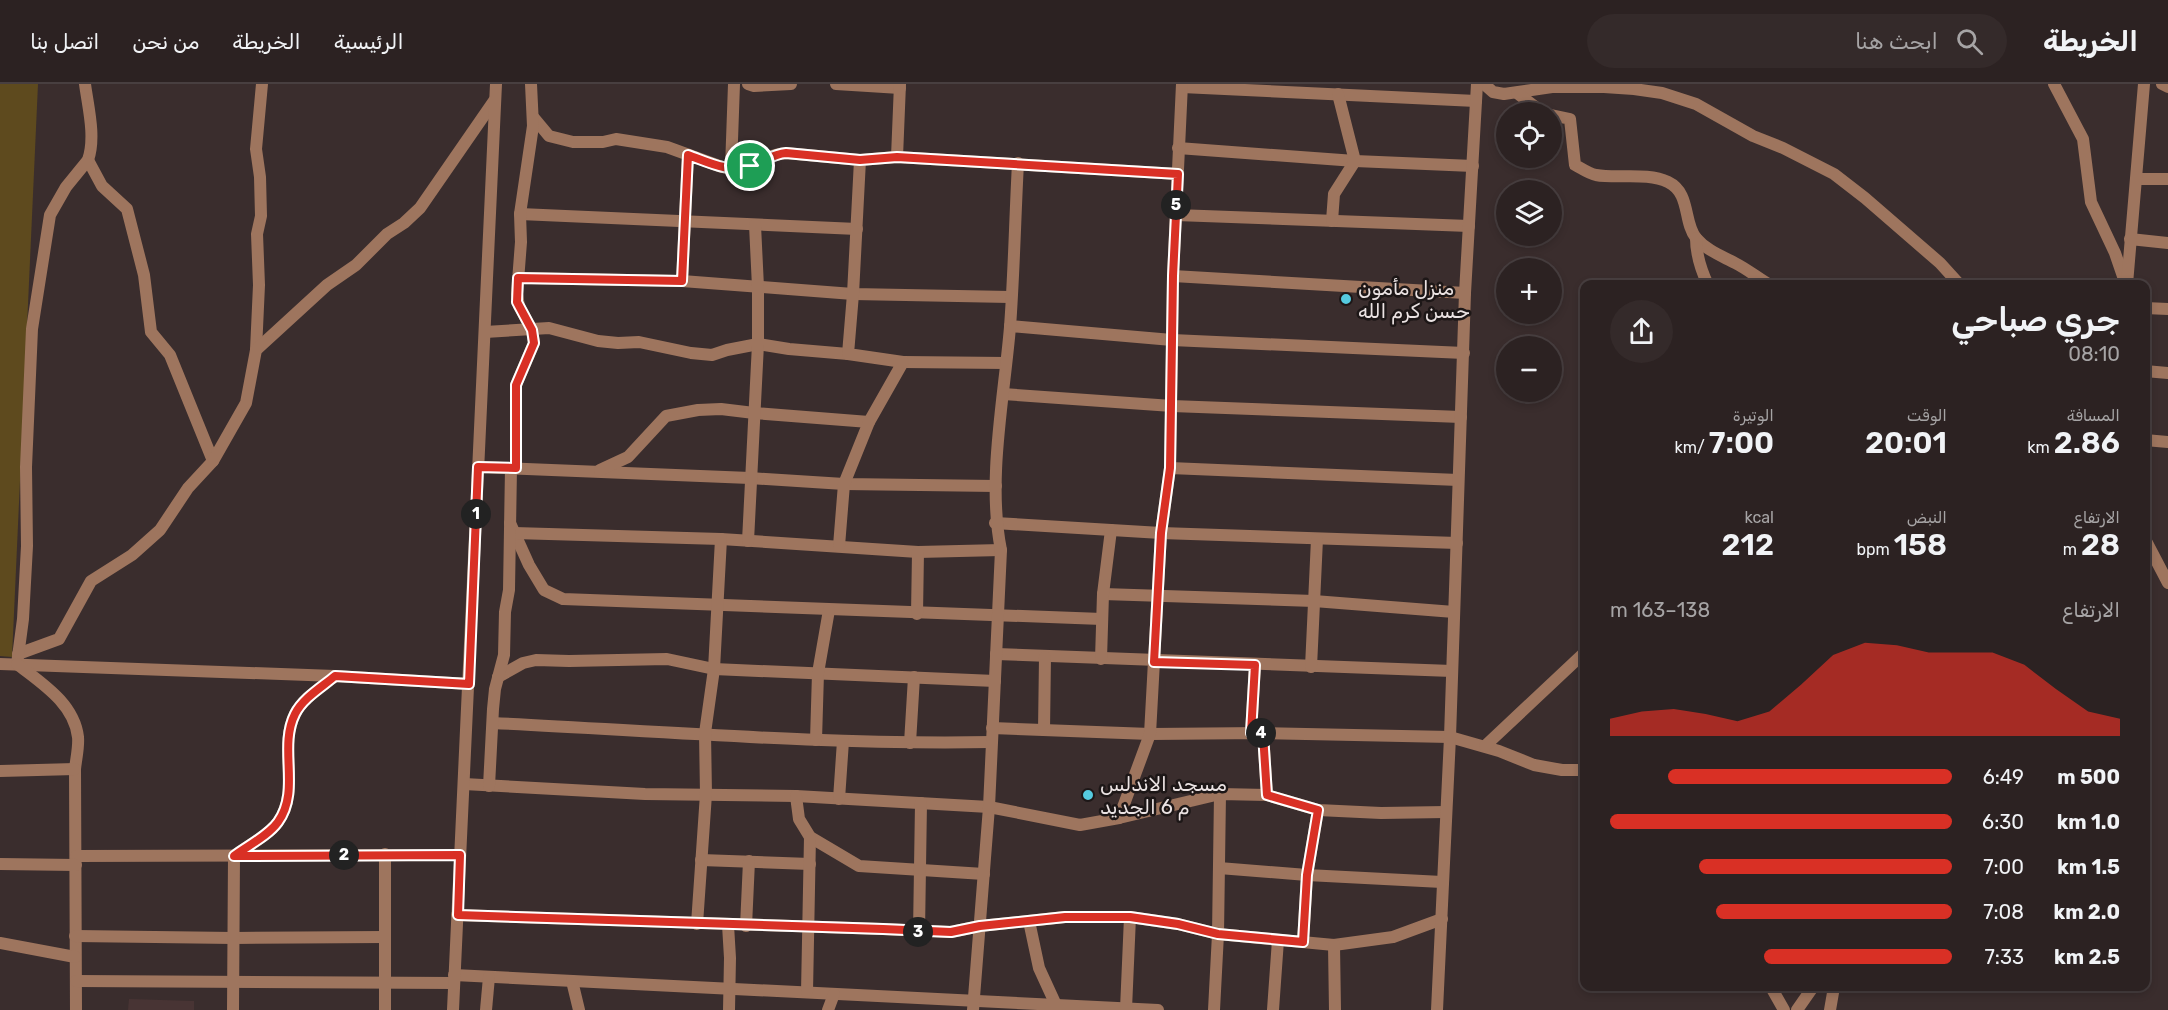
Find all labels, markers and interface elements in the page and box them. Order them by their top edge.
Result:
search box [1587,14,2007,68]
icon: search [1953,25,1986,58]
text: الخريطة [2043,25,2138,58]
text: ابحث هنا [1855,28,1938,55]
text: اتصل بنا [30,29,99,54]
text: من نحن [132,29,199,54]
text: الخريطة [232,29,301,54]
text: الرئيسية [334,29,404,54]
map controls [1496,102,1562,402]
button: locate [1496,102,1562,168]
pin [724,140,775,191]
icon: arrive [733,149,766,182]
button: layers [1496,180,1562,246]
pin: 5 [1161,190,1191,220]
text: 5 [1171,195,1181,214]
button: + [1496,258,1562,324]
place label: منزل مأمون حسن كرم الله [1358,276,1470,325]
marker: منزل مأمون حسن كرم الله [1339,292,1353,306]
button: share [1610,300,1673,363]
text: جري صباحي [1951,300,2120,339]
button: − [1496,336,1562,402]
text: 08:10 [2068,342,2120,366]
text: الوتيرة [1733,406,1774,425]
text: الوقت [1907,406,1947,425]
text: المسافة [2067,406,2120,425]
text: 7:00 [1709,425,1774,461]
text: 20:01 [1865,425,1947,461]
text: 2.86 [2054,425,2120,461]
text: /km [1675,438,1709,457]
text: km [2027,438,2054,457]
pin: 1 [461,499,491,529]
text: 1 [472,504,480,523]
text: kcal [1745,508,1774,527]
text: النبض [1907,508,1947,527]
text: الارتفاع [2074,508,2120,527]
text: 212 [1722,527,1774,563]
text: 158 [1894,527,1947,563]
text: 28 [2081,527,2120,563]
text: bpm [1856,540,1894,559]
text: m [2063,540,2081,559]
text: 138–163 m [1610,598,1710,622]
text: الارتفاع [2062,598,2120,622]
pin: 4 [1246,718,1276,748]
text: 4 [1256,723,1266,742]
text: 6:49 [1983,765,2024,789]
text: 500 m [2057,765,2120,789]
place label: مسجد الاندلس م 6 الجديد [1100,772,1227,821]
marker: مسجد الاندلس م 6 الجديد [1081,788,1095,802]
text: 6:30 [1982,810,2024,834]
text: 1.0 km [2057,810,2120,834]
pin: 2 [329,840,359,870]
text: 2 [339,845,349,864]
text: 7:00 [1983,855,2024,879]
text: 1.5 km [2057,855,2120,879]
text: 7:08 [1983,900,2024,924]
text: 2.0 km [2054,900,2120,924]
pin: 3 [903,917,933,947]
text: 3 [913,922,923,941]
text: 7:33 [1985,945,2024,969]
text: 2.5 km [2054,945,2120,969]

